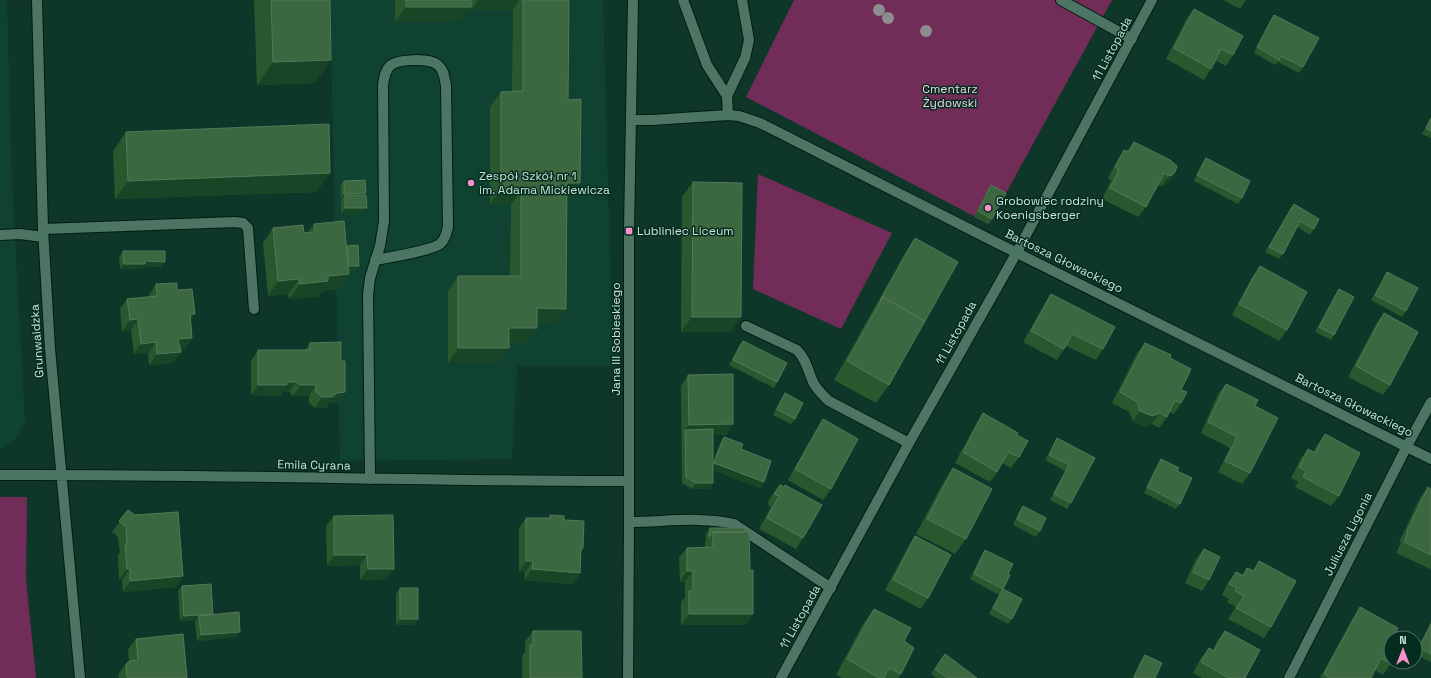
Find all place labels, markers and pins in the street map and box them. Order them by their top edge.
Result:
place label: Zespół Szkół nr 1 im. Adama Mickiewicza [479,168,610,198]
marker: Zespół Szkół nr 1 im. Adama Mickiewicza [466,178,476,188]
place label: Grobowiec rodziny Koenigsberger [996,193,1104,223]
marker: Grobowiec rodziny Koenigsberger [983,203,993,213]
place label: Lubliniec Liceum [637,223,734,239]
marker: Lubliniec Liceum [624,226,634,236]

